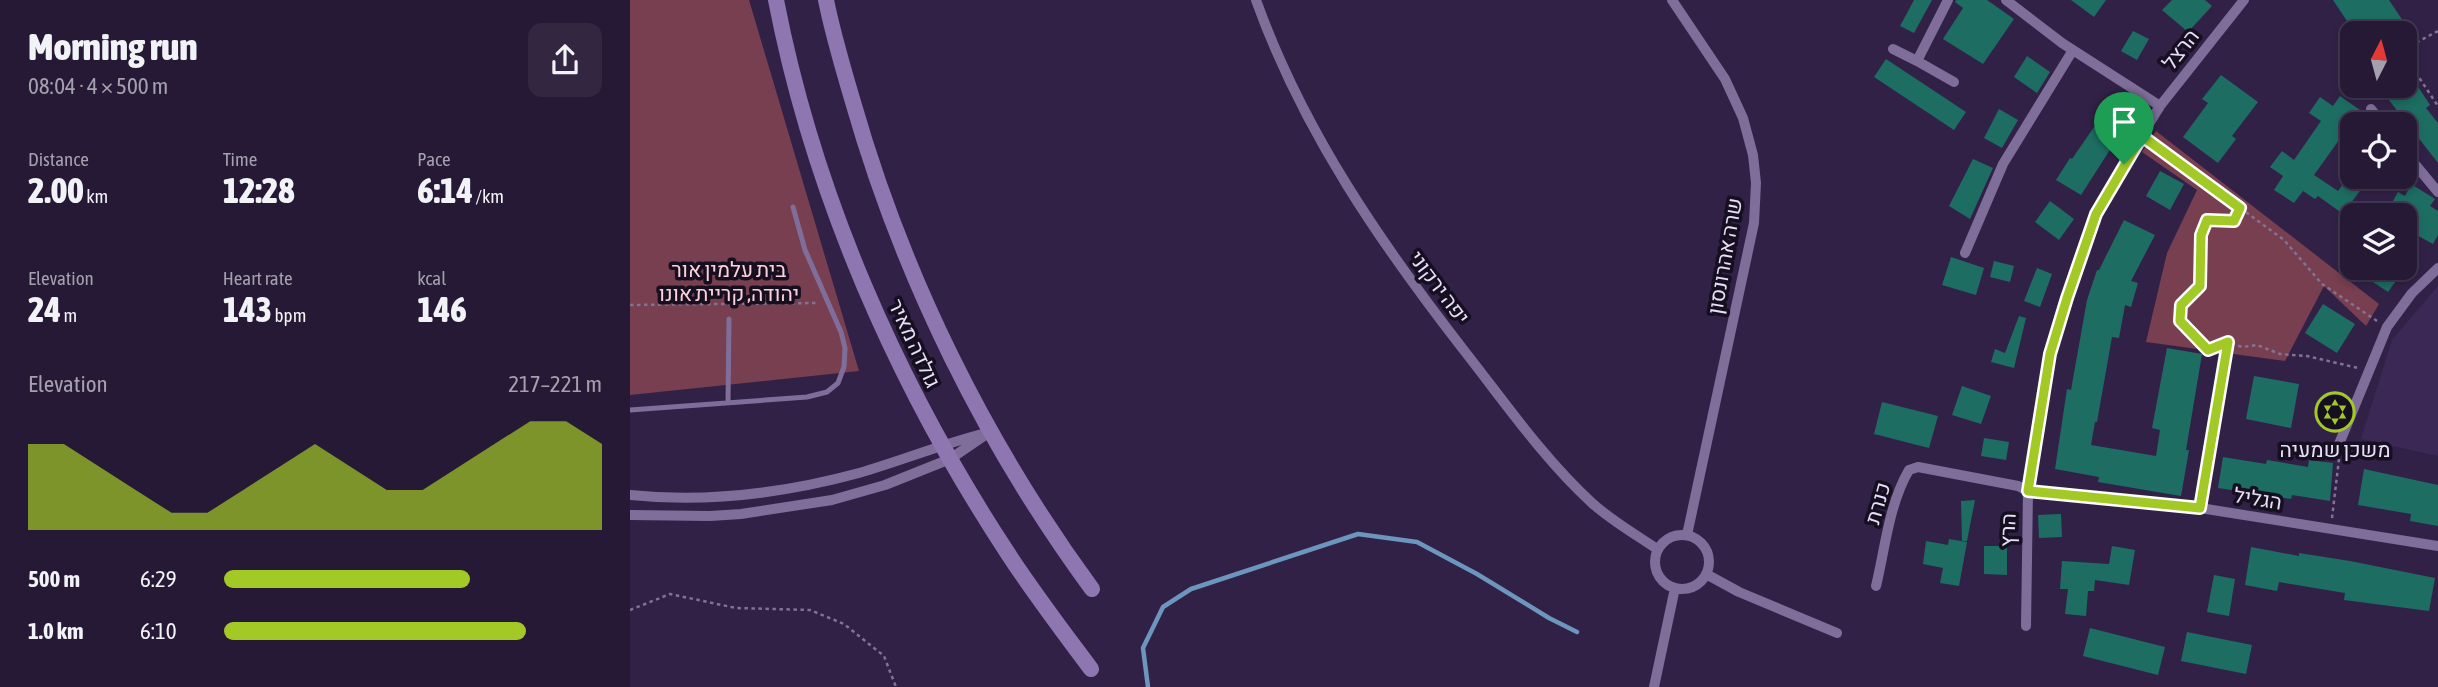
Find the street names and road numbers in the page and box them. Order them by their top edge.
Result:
street label: הרצל [2157,24,2203,74]
street label: שרה אהרונסון [1702,196,1746,316]
street label: יפה ירקוני [1405,246,1475,328]
street label: גולדה מאיר [884,295,946,391]
street label: כנרת [1860,479,1894,527]
street label: הגליל [2232,482,2284,514]
street label: הרץ [1994,513,2020,547]

